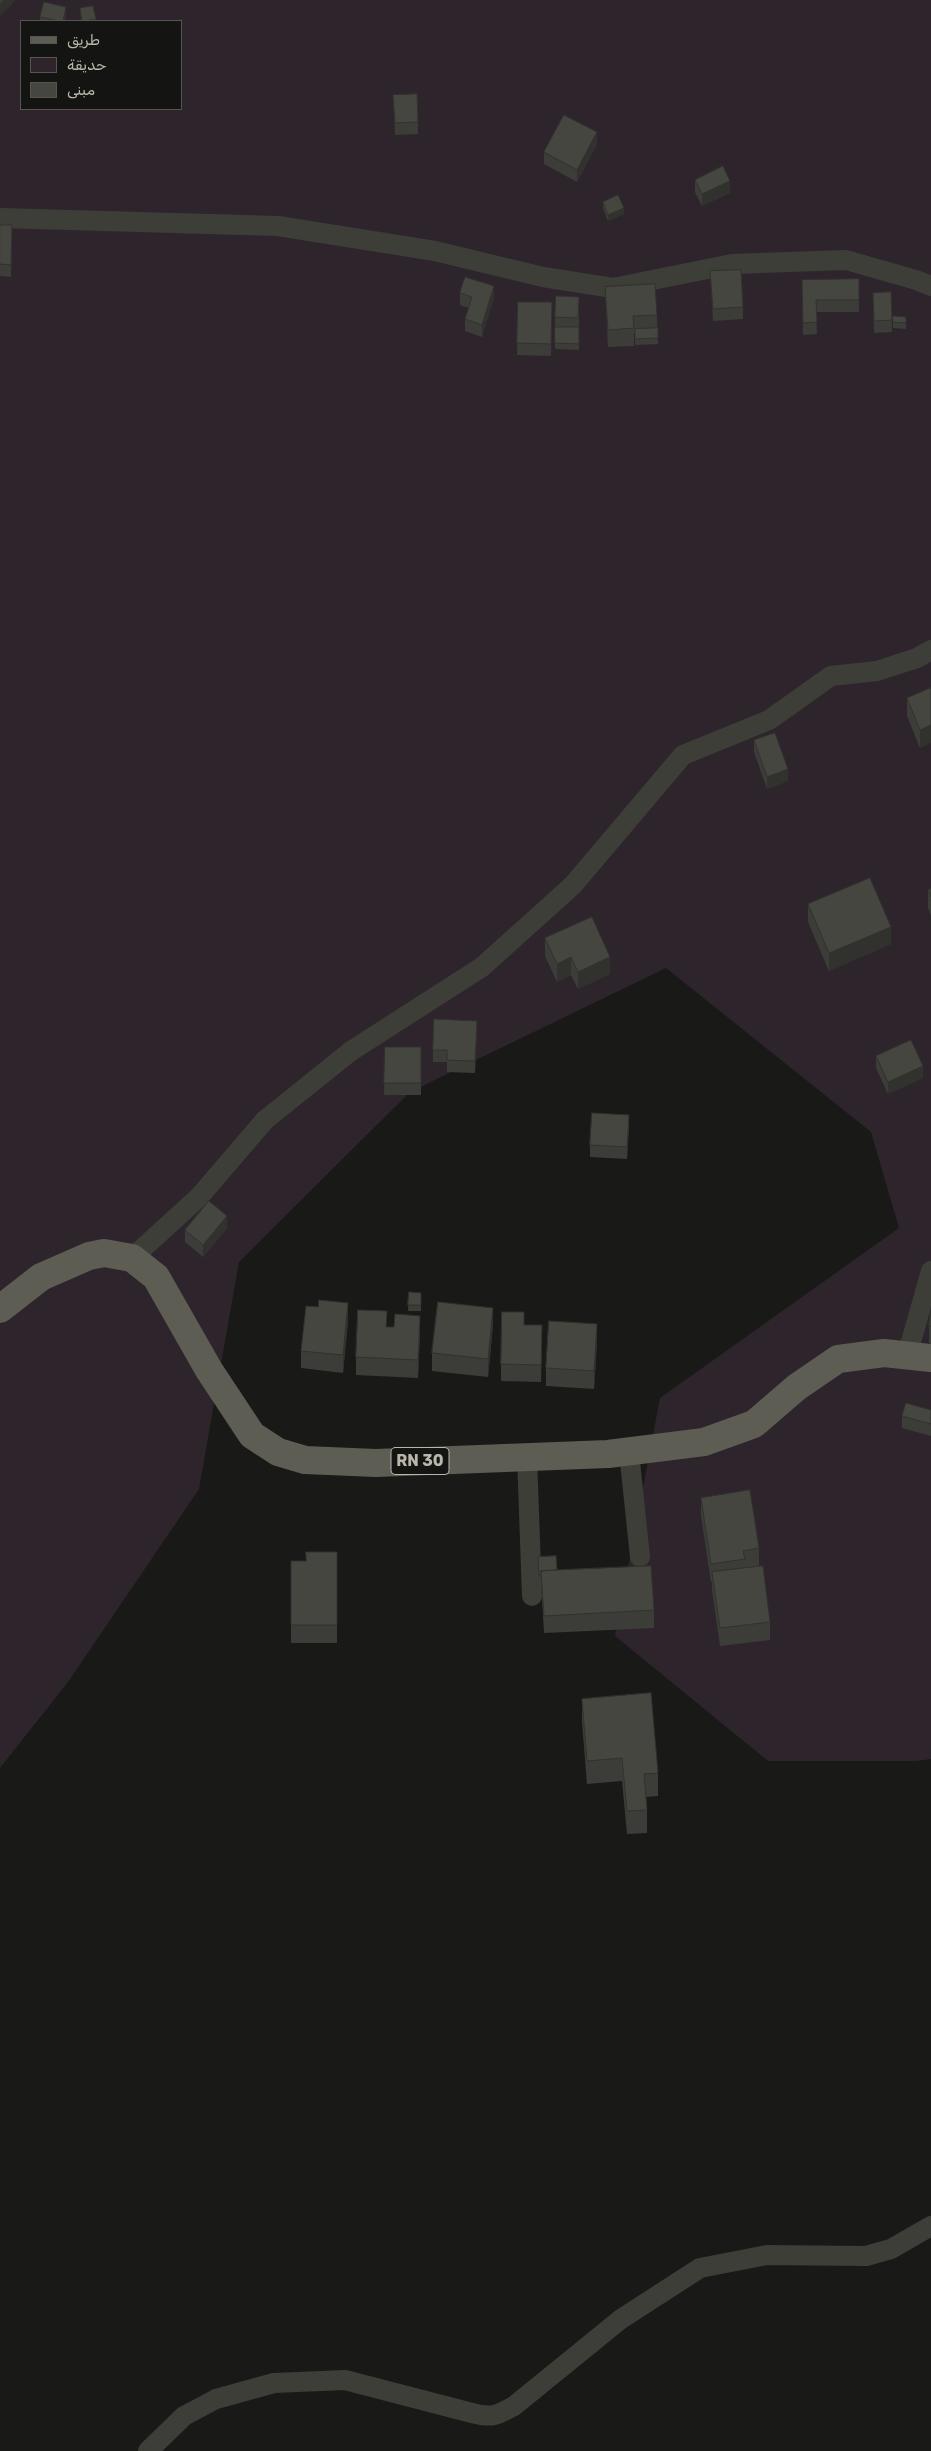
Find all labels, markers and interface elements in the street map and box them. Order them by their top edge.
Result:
legend [20,20,182,110]
text: طريق [67,31,100,49]
text: حديقة [67,56,107,74]
text: مبنى [67,81,95,99]
road number: RN 30 [391,1448,449,1474]

